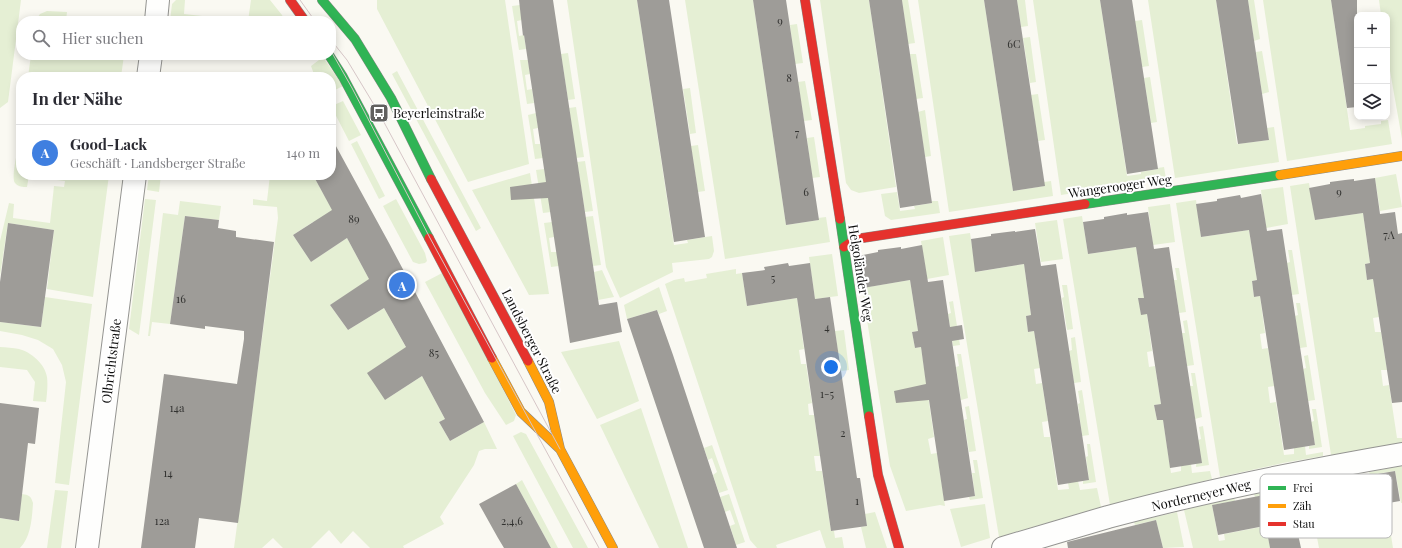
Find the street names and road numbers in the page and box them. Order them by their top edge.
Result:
street label: Wangerooger Weg [1066,170,1173,201]
street label: Helgoländer Weg [845,223,878,323]
street label: Landsberger Straße [499,286,566,396]
street label: Olbrichtstraße [97,317,124,404]
street label: Norderneyer Weg [1150,475,1252,514]

